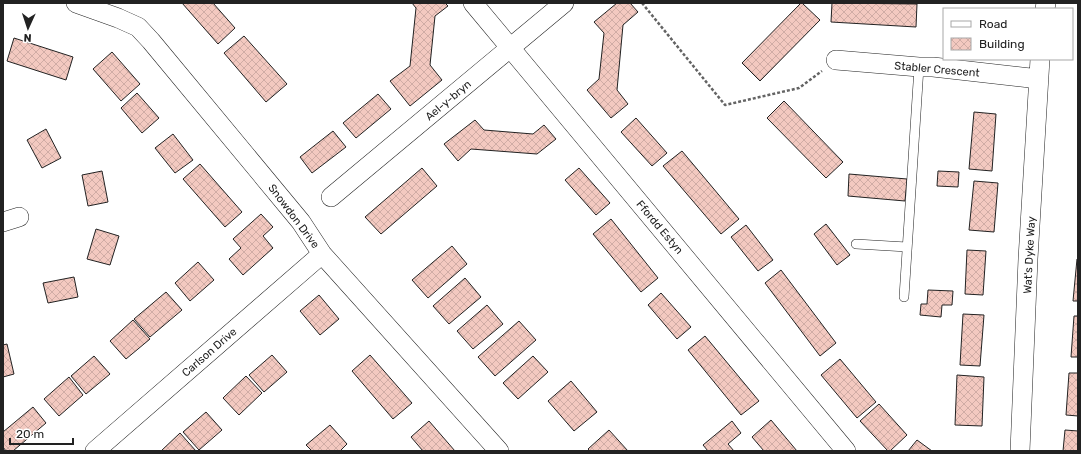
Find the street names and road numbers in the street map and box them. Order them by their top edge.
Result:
street label: Stabler Crescent [894,59,981,80]
street label: Ael-y-bryn [423,77,474,123]
street label: Snowdon Drive [265,182,322,251]
street label: Ffordd Estyn [633,198,686,257]
street label: Wat's Dyke Way [1021,216,1038,294]
street label: Carlson Drive [179,325,239,380]

